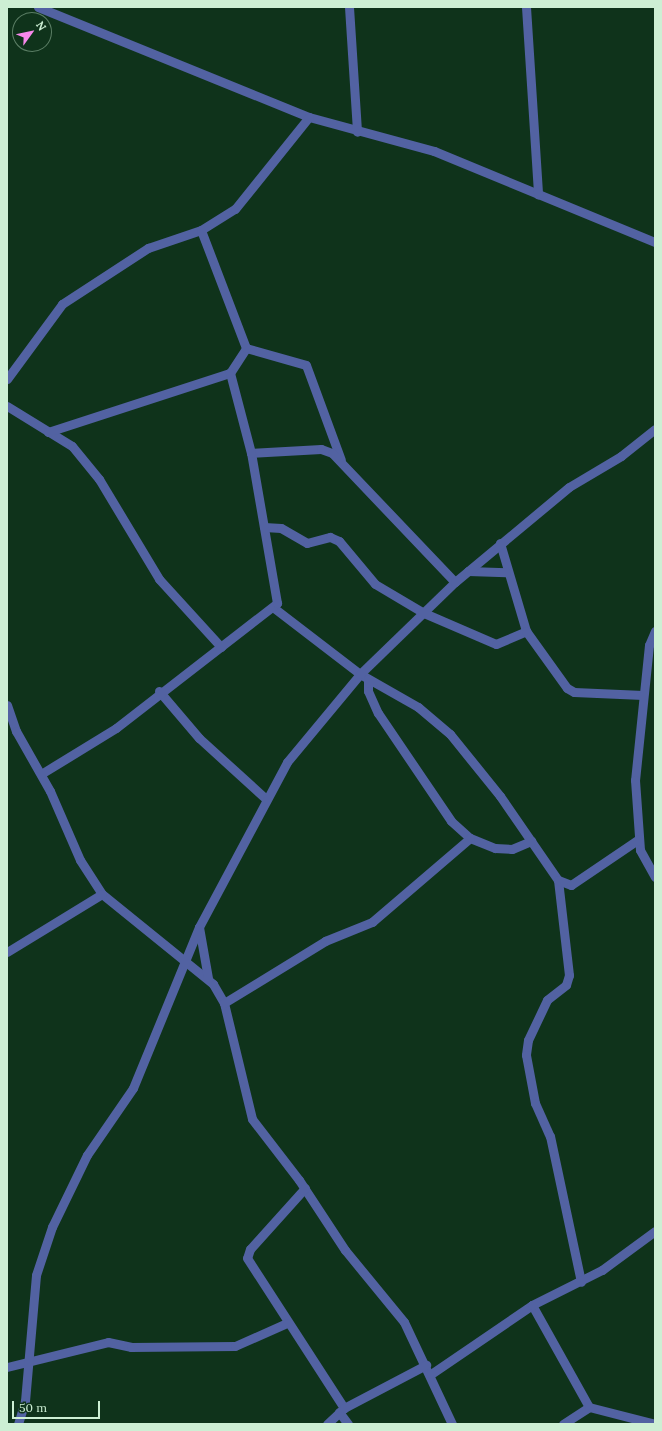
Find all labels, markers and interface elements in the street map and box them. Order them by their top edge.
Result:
north arrow [12,12,52,52]
text: N [33,19,49,33]
scale bar [14,1393,102,1419]
text: 50 m [19,1400,47,1415]

